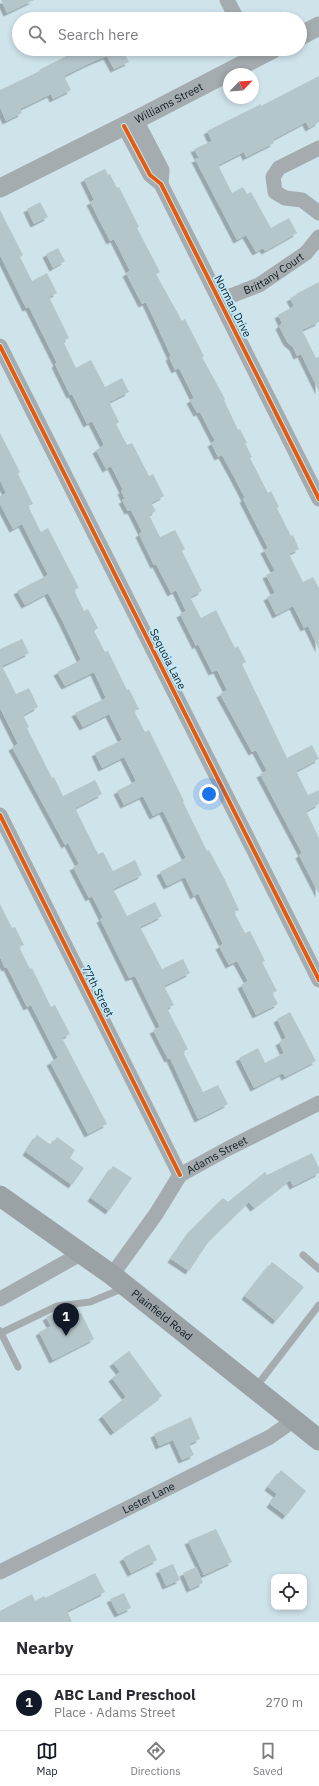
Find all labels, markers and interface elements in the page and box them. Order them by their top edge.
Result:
search box [12,12,307,56]
icon: search [26,23,48,45]
text: Search here [58,25,138,44]
north arrow [223,68,259,104]
street label: Williams Street [132,79,205,126]
street label: Brittany Court [241,249,307,297]
street label: Norman Drive [211,273,255,339]
street label: Sequoia Lane [147,626,189,692]
your location [199,784,219,804]
street label: 77th Street [79,963,117,1019]
street label: Adams Street [184,1133,250,1177]
street label: Plainfield Road [129,1286,195,1343]
pin: 1 [53,1303,79,1336]
street label: Lester Lane [120,1479,177,1517]
map controls [271,1574,307,1610]
button: locate [271,1574,307,1610]
text: Nearby [16,1637,74,1659]
text: ABC Land Preschool [54,1685,196,1704]
text: 1 [25,1694,33,1711]
text: 270 m [265,1694,303,1711]
text: Place · Adams Street [54,1704,176,1721]
tab: Map [36,1740,58,1778]
tab: Directions [130,1740,181,1778]
tab: Saved [253,1740,283,1778]

